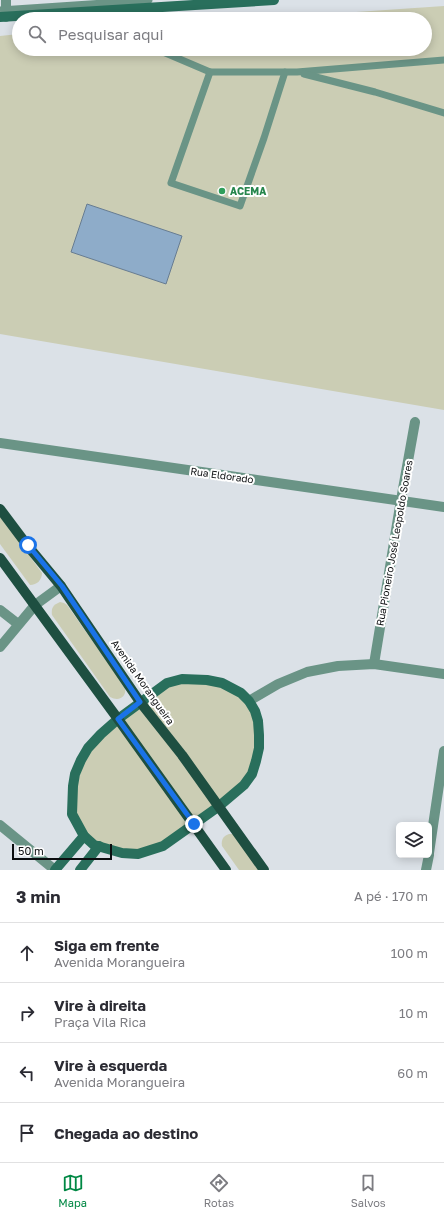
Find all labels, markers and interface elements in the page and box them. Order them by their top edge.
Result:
search box [12,12,432,56]
icon: search [26,23,48,45]
text: Pesquisar aqui [58,25,163,43]
place label: ACEMA [230,185,266,197]
marker: ACEMA [217,186,227,196]
street label: Rua Pioneiro José Leopoldo Soares [373,459,415,627]
street label: Rua Eldorado [190,465,254,485]
route start [19,536,37,554]
street label: Avenida Morangueira [109,637,177,727]
route end [185,815,203,833]
map controls [396,822,432,858]
button: layers [396,822,432,858]
scale bar [12,842,112,861]
text: 50 m [18,844,44,857]
text: 3 min [16,886,60,907]
text: A pé · 170 m [354,888,428,904]
text: Siga em frente [54,936,159,954]
icon: ahead [16,942,38,964]
text: 100 m [391,945,428,961]
text: Avenida Morangueira [54,954,185,970]
text: Vire à direita [54,996,146,1014]
icon: right [16,1002,38,1024]
text: 10 m [399,1005,428,1021]
text: Praça Vila Rica [54,1014,146,1030]
text: Vire à esquerda [54,1056,167,1074]
icon: left [16,1062,38,1084]
text: 60 m [397,1065,428,1081]
text: Avenida Morangueira [54,1074,185,1090]
icon: arrive [16,1122,38,1144]
text: Chegada ao destino [54,1124,198,1142]
tab: Mapa [58,1172,87,1209]
tab: Rotas [204,1172,234,1209]
tab: Salvos [351,1172,386,1209]

